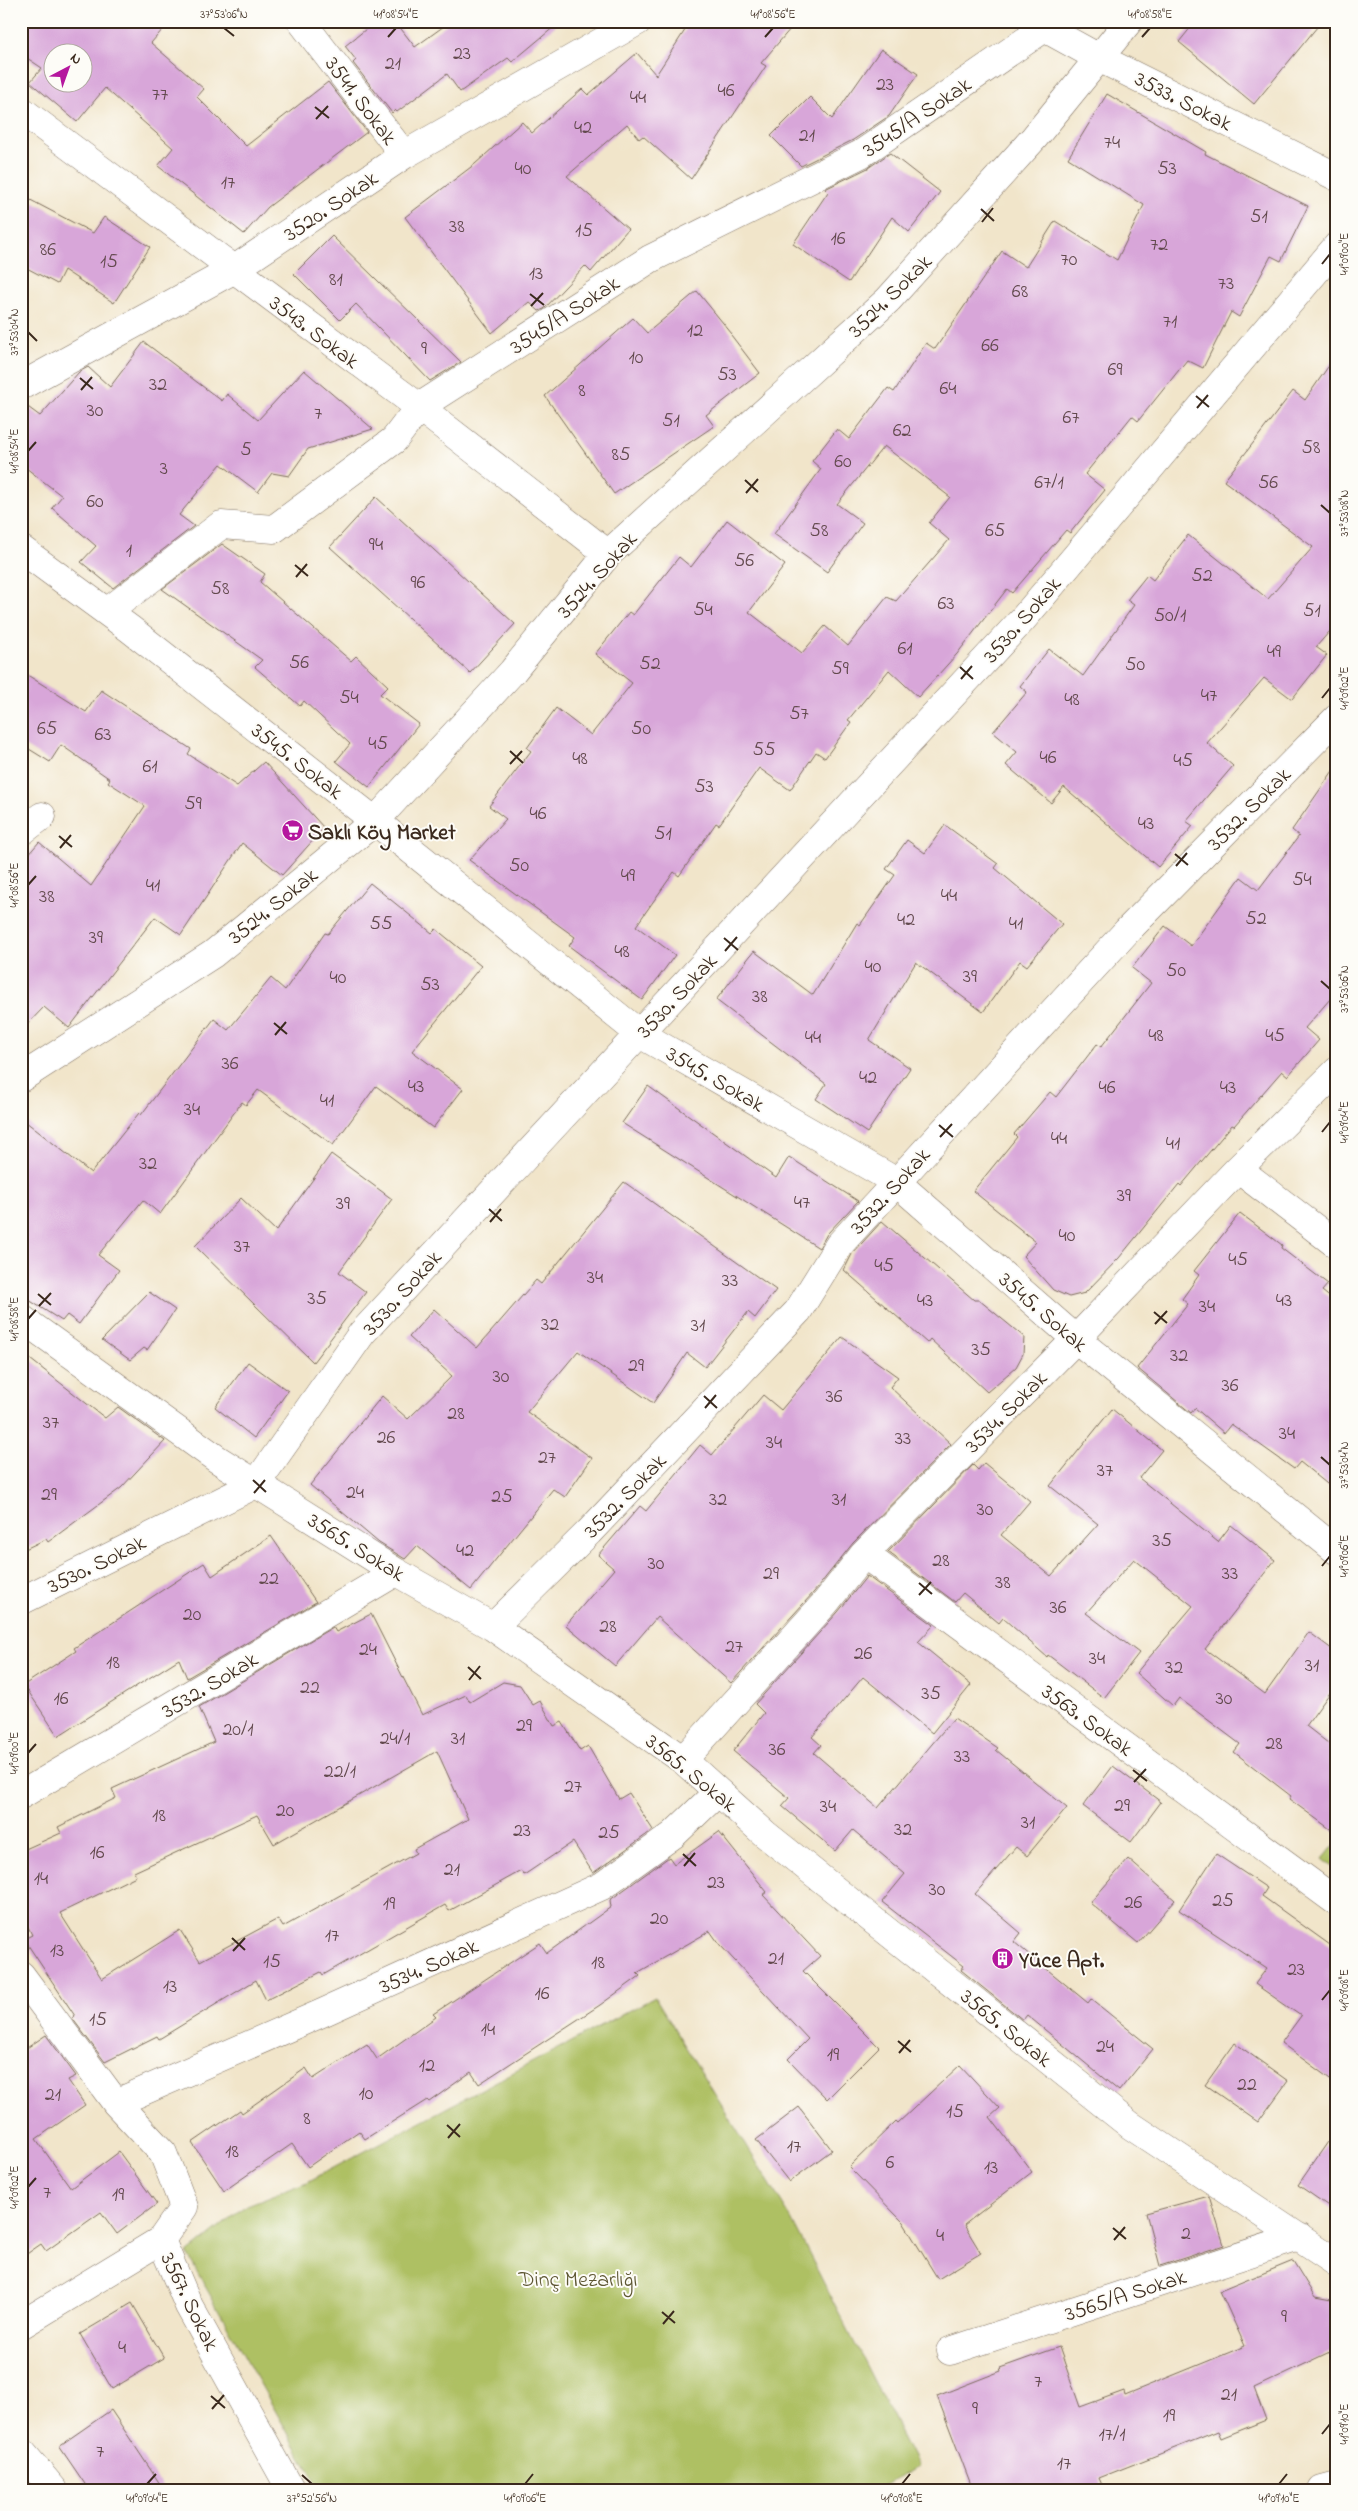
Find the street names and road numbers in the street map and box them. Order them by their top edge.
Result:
street label: 3541. Sokak [316,51,404,153]
street label: 3533. Sokak [1128,64,1237,141]
street label: 3545/A Sokak [857,70,979,167]
street label: 3520. Sokak [278,164,386,251]
street label: 3524. Sokak [842,247,941,347]
street label: 3545/A Sokak [504,269,627,364]
street label: 3543. Sokak [261,289,365,378]
street label: 3524. Sokak [550,525,646,627]
street label: 3530. Sokak [976,570,1070,672]
street label: 3545. Sokak [243,716,349,809]
street label: 3532. Sokak [1201,760,1300,860]
street label: 3524. Sokak [222,861,326,954]
street label: 3530. Sokak [630,947,726,1047]
street label: 3545. Sokak [659,1039,770,1122]
street label: 3532. Sokak [843,1141,939,1243]
street label: 3530. Sokak [356,1244,451,1344]
street label: 3545. Sokak [990,1265,1094,1361]
street label: 3534. Sokak [958,1364,1056,1462]
street label: 3532. Sokak [577,1447,675,1547]
street label: 3565. Sokak [300,1506,411,1591]
street label: 3530. Sokak [43,1528,152,1603]
street label: 3532. Sokak [156,1645,265,1728]
street label: 3563. Sokak [1034,1677,1139,1766]
street label: 3565. Sokak [637,1727,743,1822]
street label: 3534. Sokak [374,1931,484,2004]
street label: 3565. Sokak [952,1982,1058,2077]
street label: 3567. Sokak [151,2247,226,2357]
street label: 3565/A Sokak [1061,2262,1191,2332]

